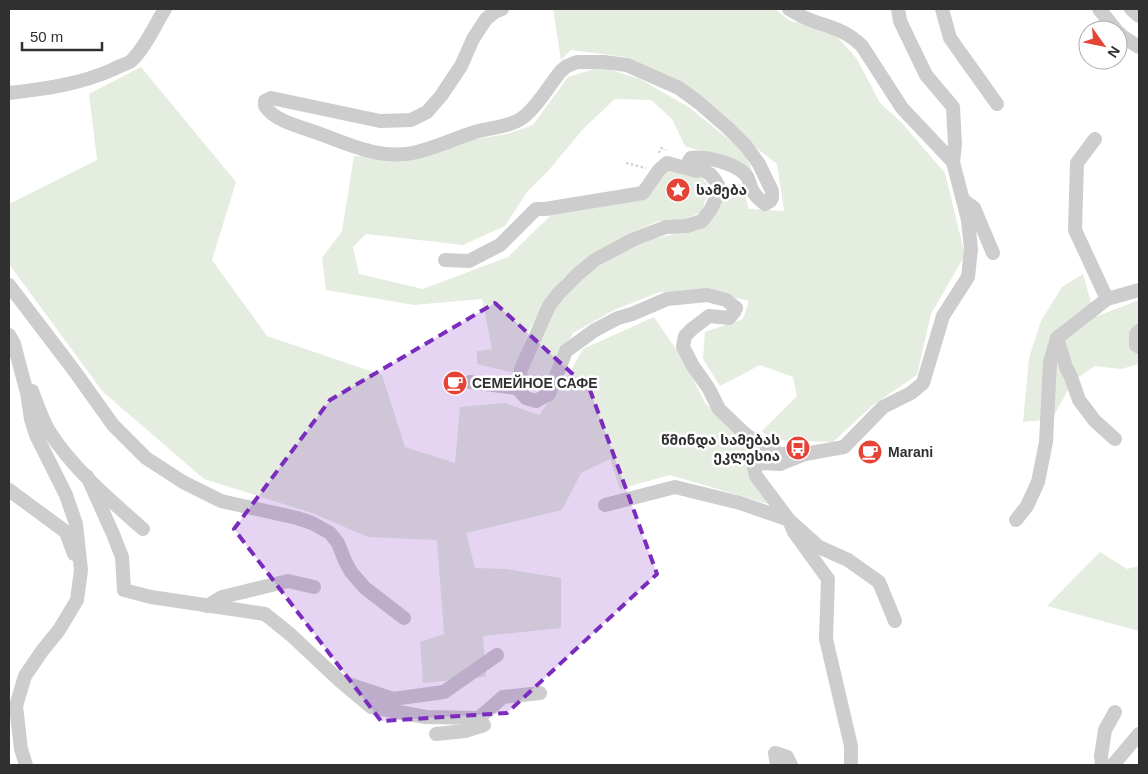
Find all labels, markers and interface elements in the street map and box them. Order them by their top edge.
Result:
scale bar [22,20,102,52]
north arrow [1078,20,1128,70]
text: 50 m [30,28,63,45]
text: N [1104,43,1123,61]
place icon: სამება [665,177,691,203]
place label: სამება [696,182,747,199]
cafe icon: СЕМЕЙНОЕ САФЕ [442,370,468,396]
place label: СЕМЕЙНОЕ САФЕ [472,374,598,391]
place label: წმინდა სამებას ეკლესია [661,432,780,465]
bus stop icon: წმინდა სამებას ეკლესია [785,435,811,461]
cafe icon: Marani [857,439,883,465]
place label: Marani [888,444,933,460]

